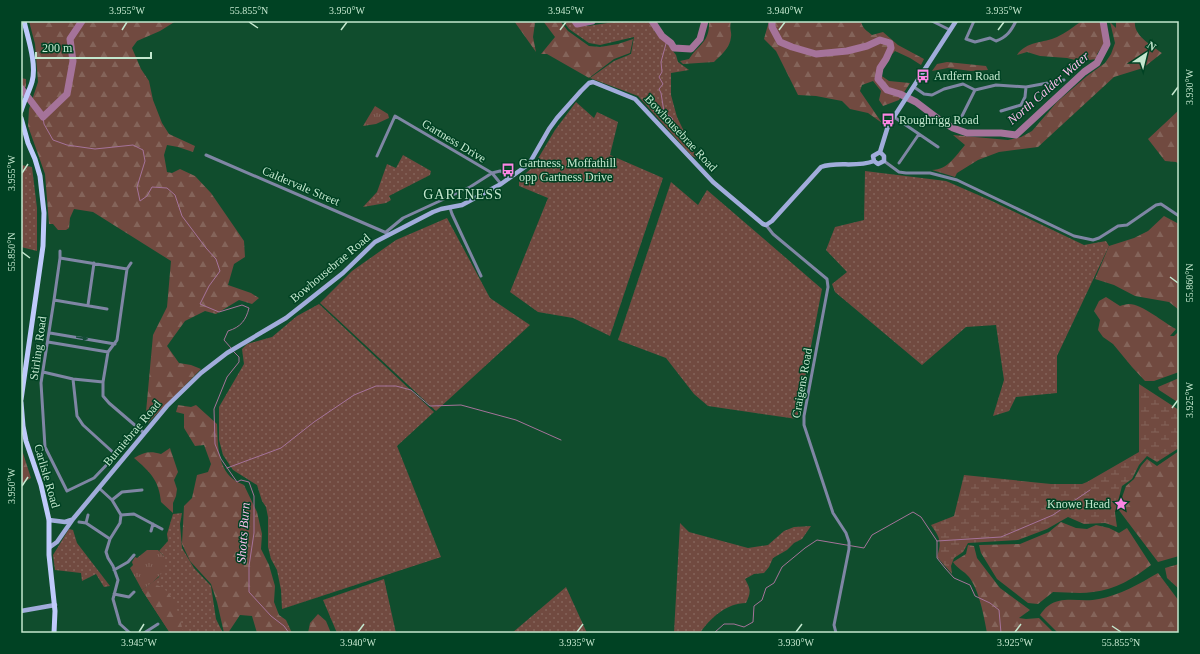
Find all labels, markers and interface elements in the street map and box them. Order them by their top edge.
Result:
text: 3.955°W [109,5,146,16]
text: 55.855°N [230,5,268,16]
text: 3.950°W [329,5,366,16]
text: 3.945°W [548,5,585,16]
text: 3.940°W [767,5,804,16]
text: 3.935°W [986,5,1023,16]
scale bar [36,34,151,60]
north arrow [1126,34,1166,74]
text: N [1145,39,1158,53]
text: 200 m [42,41,73,55]
water label: North Calder Water [1003,48,1093,128]
bus stop icon: Ardfern Road [915,68,931,84]
text: 3.930°W [1184,68,1195,105]
place label: Ardfern Road [934,69,1000,83]
street label: Bowhousebrae Road [642,92,720,174]
bus stop icon: Roughrigg Road [880,112,896,128]
place label: Roughrigg Road [899,113,979,127]
street label: Gartness Drive [419,116,489,166]
text: 3.955°W [6,154,17,191]
place label: Gartness, Moffathill opp Gartness Drive [519,156,617,184]
bus stop icon: Gartness, Moffathill opp Gartness Drive [500,162,516,178]
street label: Caldervale Street [260,163,343,209]
district label: GARTNESS [423,187,503,202]
street label: Bowhousebrae Road [287,231,373,305]
text: 55.850°N [6,233,17,271]
text: 55.860°N [1184,264,1195,302]
street label: Stirling Road [27,315,49,381]
one-way arrow [76,336,88,342]
street label: Craigens Road [789,347,815,419]
text: 3.925°W [1184,381,1195,418]
street label: Burniebrae Road [100,397,164,469]
street label: Carlisle Road [31,443,63,509]
text: 3.950°W [6,467,17,504]
place icon: Knowe Head [1113,496,1129,512]
place label: Knowe Head [1047,497,1110,511]
water label: Shotts Burn [233,502,253,564]
text: 3.945°W [121,637,158,648]
text: 3.940°W [340,637,377,648]
text: 3.935°W [559,637,596,648]
text: 3.930°W [778,637,815,648]
text: 3.925°W [997,637,1034,648]
text: 55.855°N [1102,637,1140,648]

